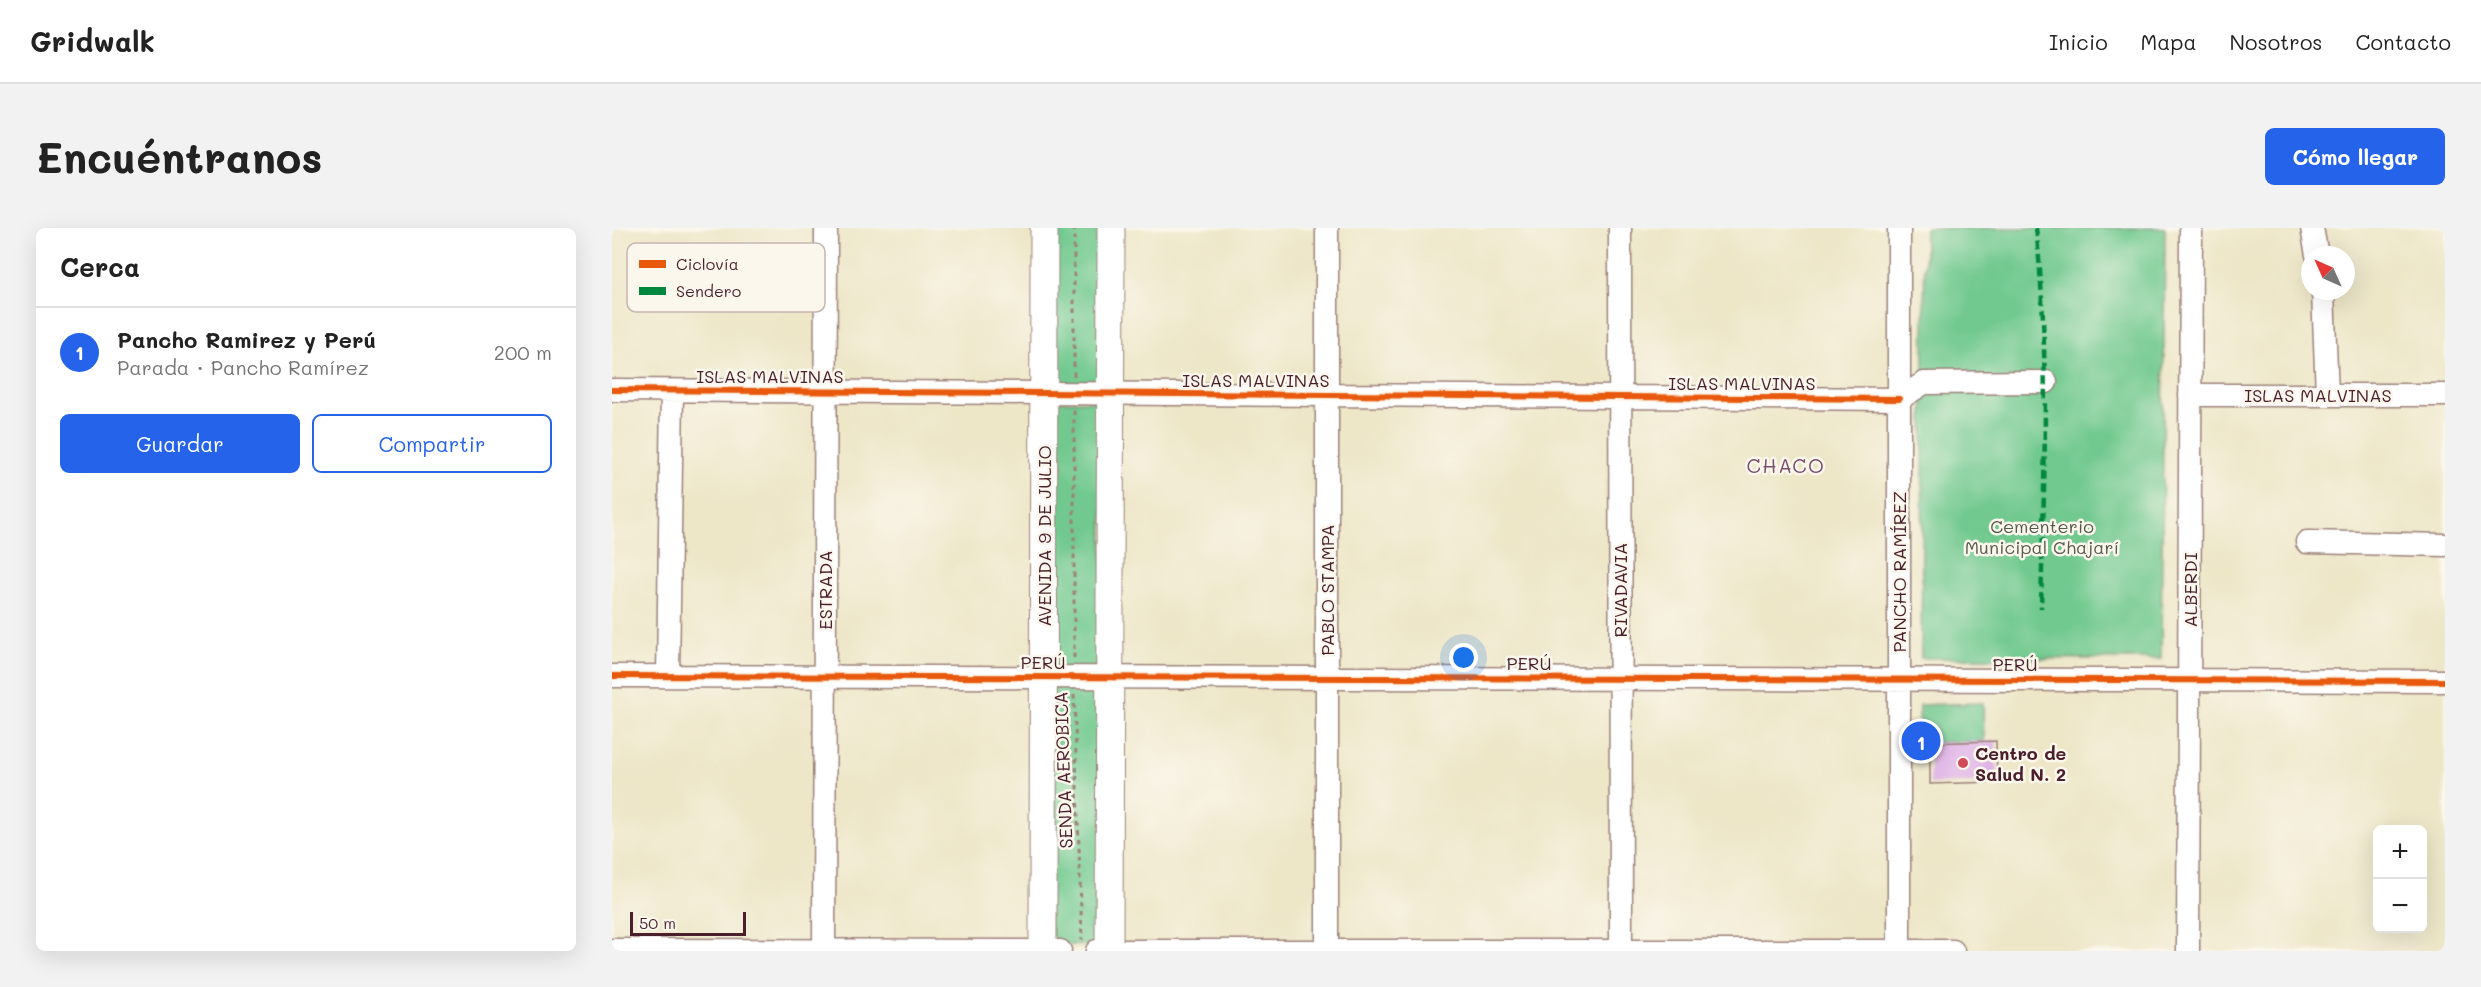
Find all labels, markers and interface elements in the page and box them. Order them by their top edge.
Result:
text: Gridwalk [30,23,155,59]
text: Inicio [2049,28,2108,55]
text: Mapa [2141,28,2196,55]
text: Nosotros [2229,28,2323,55]
text: Contacto [2356,28,2451,55]
button: Cómo llegar [2265,128,2445,185]
text: Encuéntranos [36,129,322,184]
legend [627,243,825,312]
north arrow [2301,246,2355,300]
text: Cerca [60,250,140,284]
text: Ciclovía [676,253,739,274]
text: Sendero [676,280,741,301]
text: Pancho Ramirez y Perú [117,325,376,354]
text: 1 [75,339,84,365]
text: 200 m [494,339,552,365]
text: Parada · Pancho Ramírez [117,354,369,380]
street label: ISLAS MALVINAS [696,364,844,388]
street label: ISLAS MALVINAS [1182,368,1330,392]
street label: ISLAS MALVINAS [1668,371,1816,395]
street label: ISLAS MALVINAS [2244,383,2392,407]
button: Guardar [60,414,300,473]
button: Compartir [312,414,552,473]
street label: AVENIDA 9 DE JULIO [1032,445,1056,627]
district label: CHACO [1747,452,1825,478]
street label: PANCHO RAMÍREZ [1887,491,1911,653]
park label: Cementerio Municipal Chajarí [1965,514,2119,559]
street label: PABLO STAMPA [1315,524,1339,656]
street label: RIVADAVIA [1608,543,1632,637]
street label: ESTRADA [813,550,837,630]
street label: ALBERDI [2178,552,2202,628]
your location [1449,643,1478,672]
street label: PERÚ [1021,650,1065,674]
street label: PERÚ [1507,651,1551,675]
street label: PERÚ [1993,652,2037,676]
street label: SENDA AEROBICA [1048,691,1078,849]
pin: 1 [1902,718,1940,764]
place label: Centro de Salud N. 2 [1975,741,2067,786]
marker: Centro de Salud N. 2 [1956,756,1970,770]
map controls [2373,825,2427,933]
button: + [2373,825,2427,879]
button: − [2373,879,2427,933]
scale bar [630,909,746,936]
text: 50 m [639,912,676,933]

